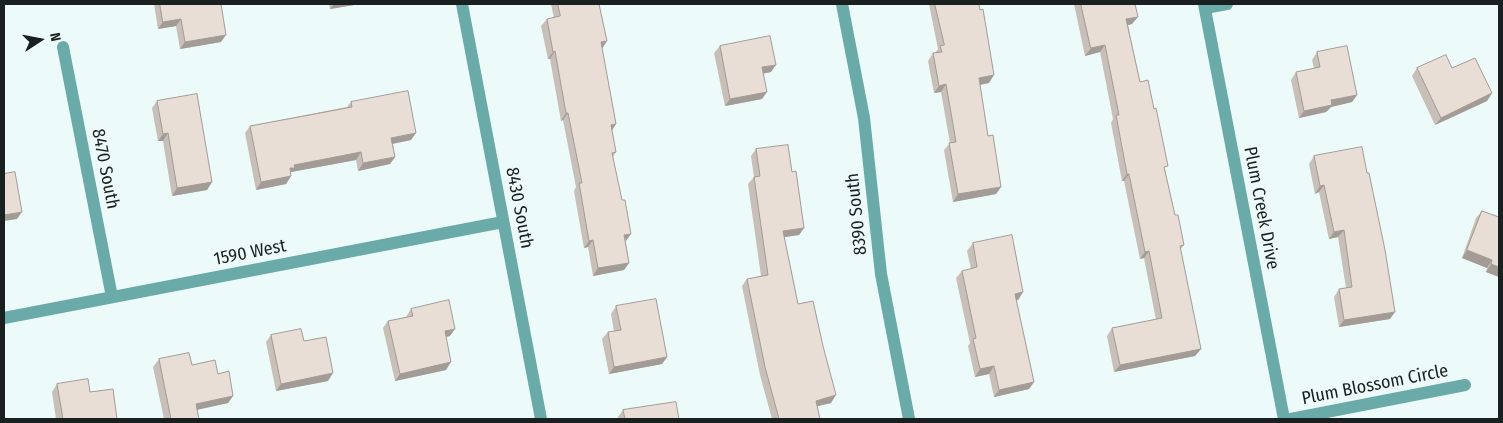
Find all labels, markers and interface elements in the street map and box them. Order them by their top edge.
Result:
north arrow [15,15,65,65]
text: N [46,31,64,43]
street label: 8470 South [87,127,123,211]
street label: Plum Creek Drive [1239,145,1283,271]
street label: 8430 South [501,166,537,250]
street label: 8390 South [842,172,872,256]
street label: 1590 West [212,235,288,271]
street label: Plum Blossom Circle [1300,360,1450,410]

